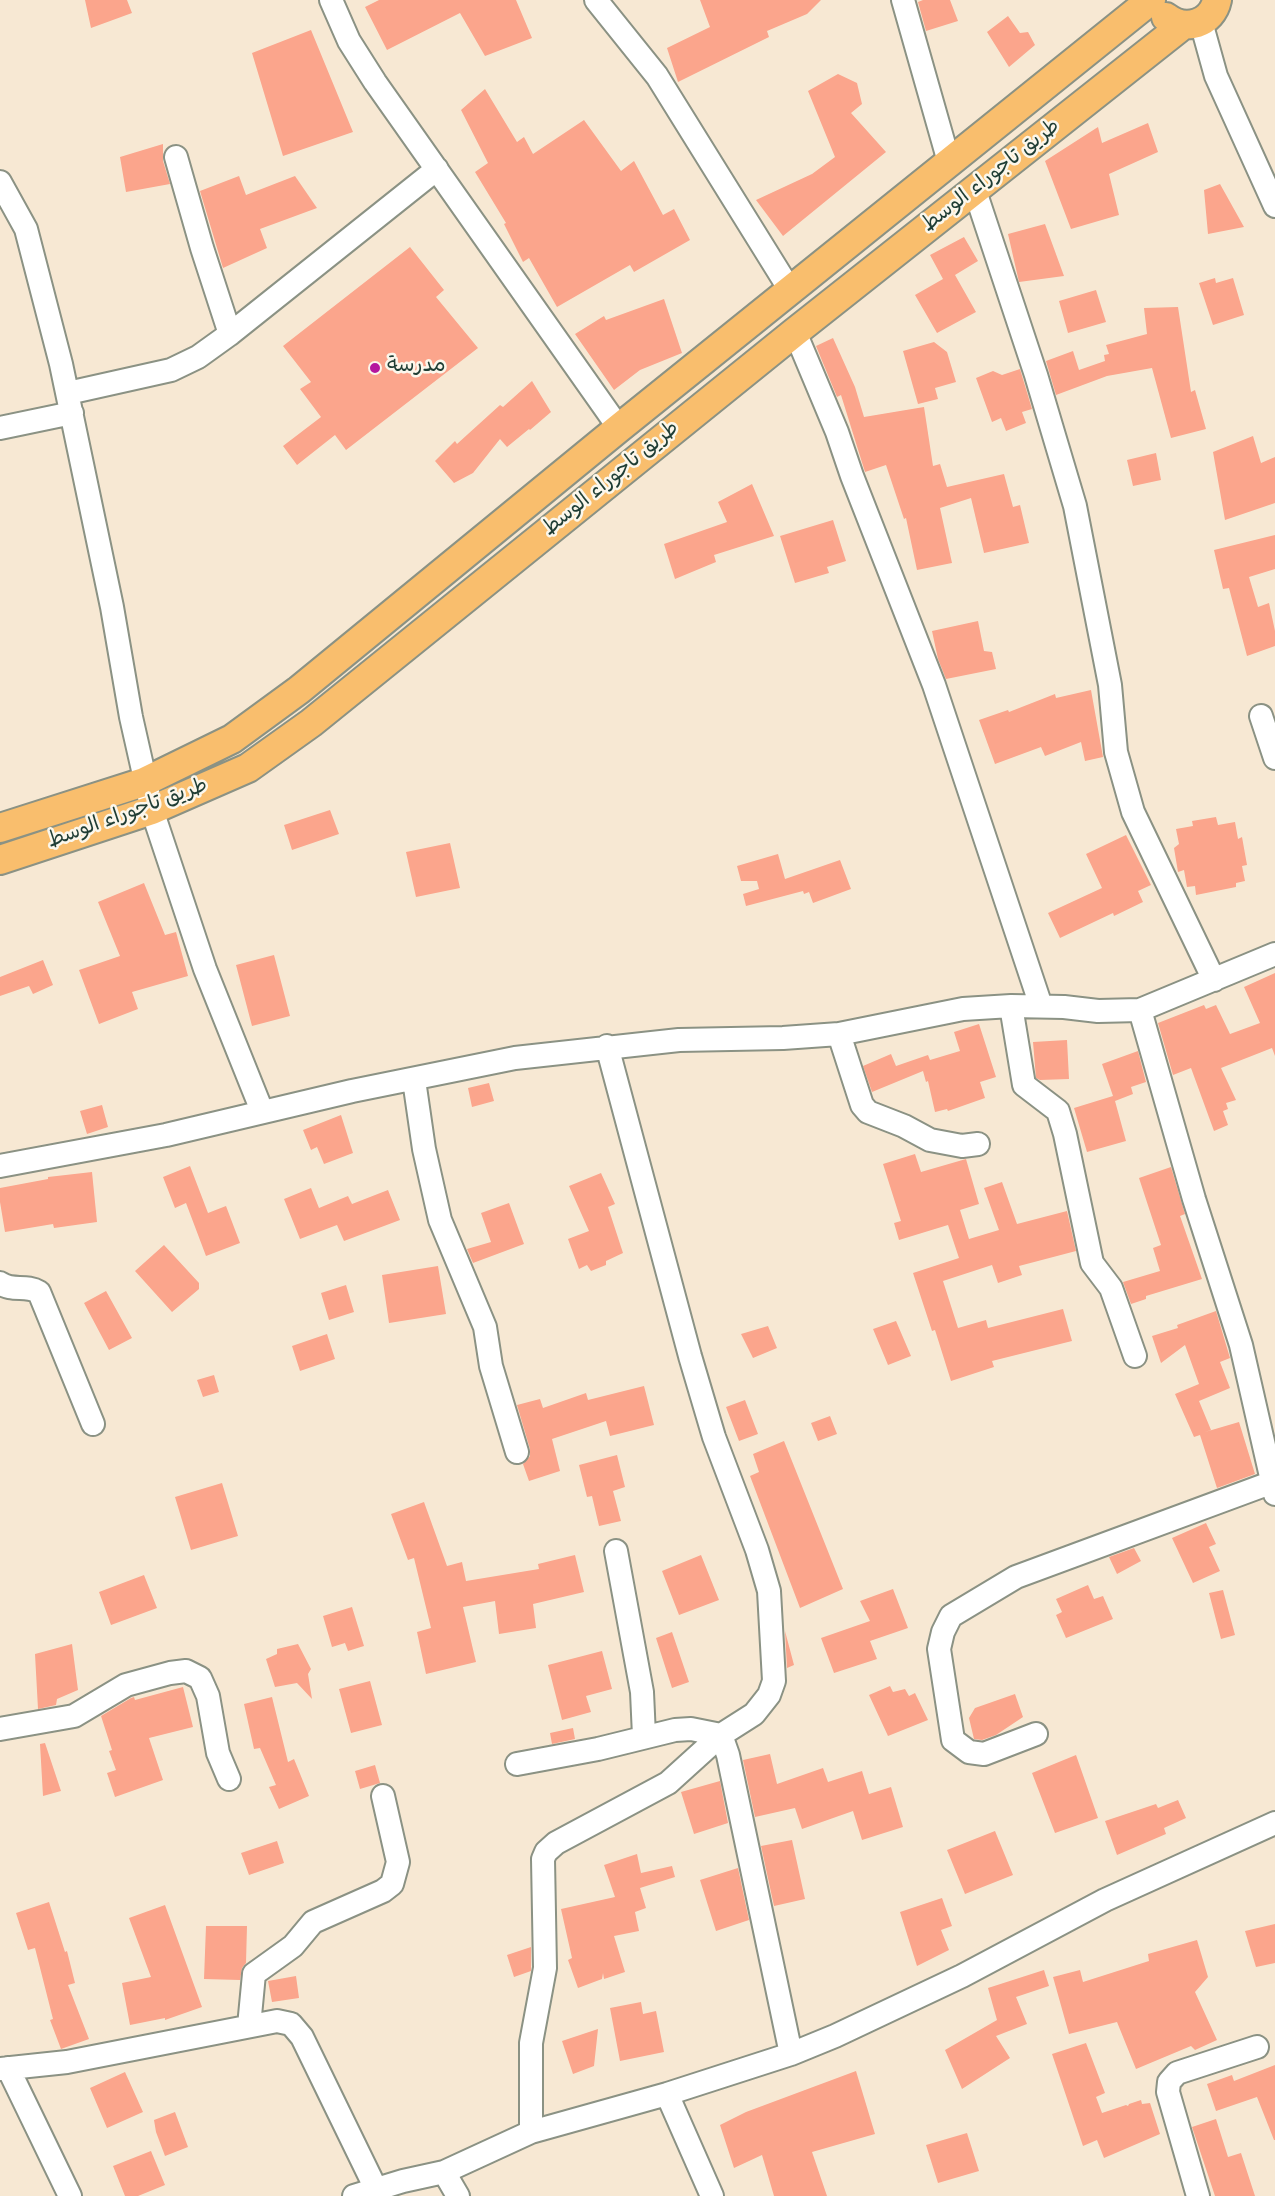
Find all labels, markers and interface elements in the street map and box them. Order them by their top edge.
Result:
street label: طريق تاجوراء الوسط [918,115,1066,239]
place label: مدرسة [387,355,446,381]
marker: مدرسة [368,361,382,375]
street label: طريق تاجوراء الوسط [539,417,685,543]
street label: طريق تاجوراء الوسط [44,774,212,856]

